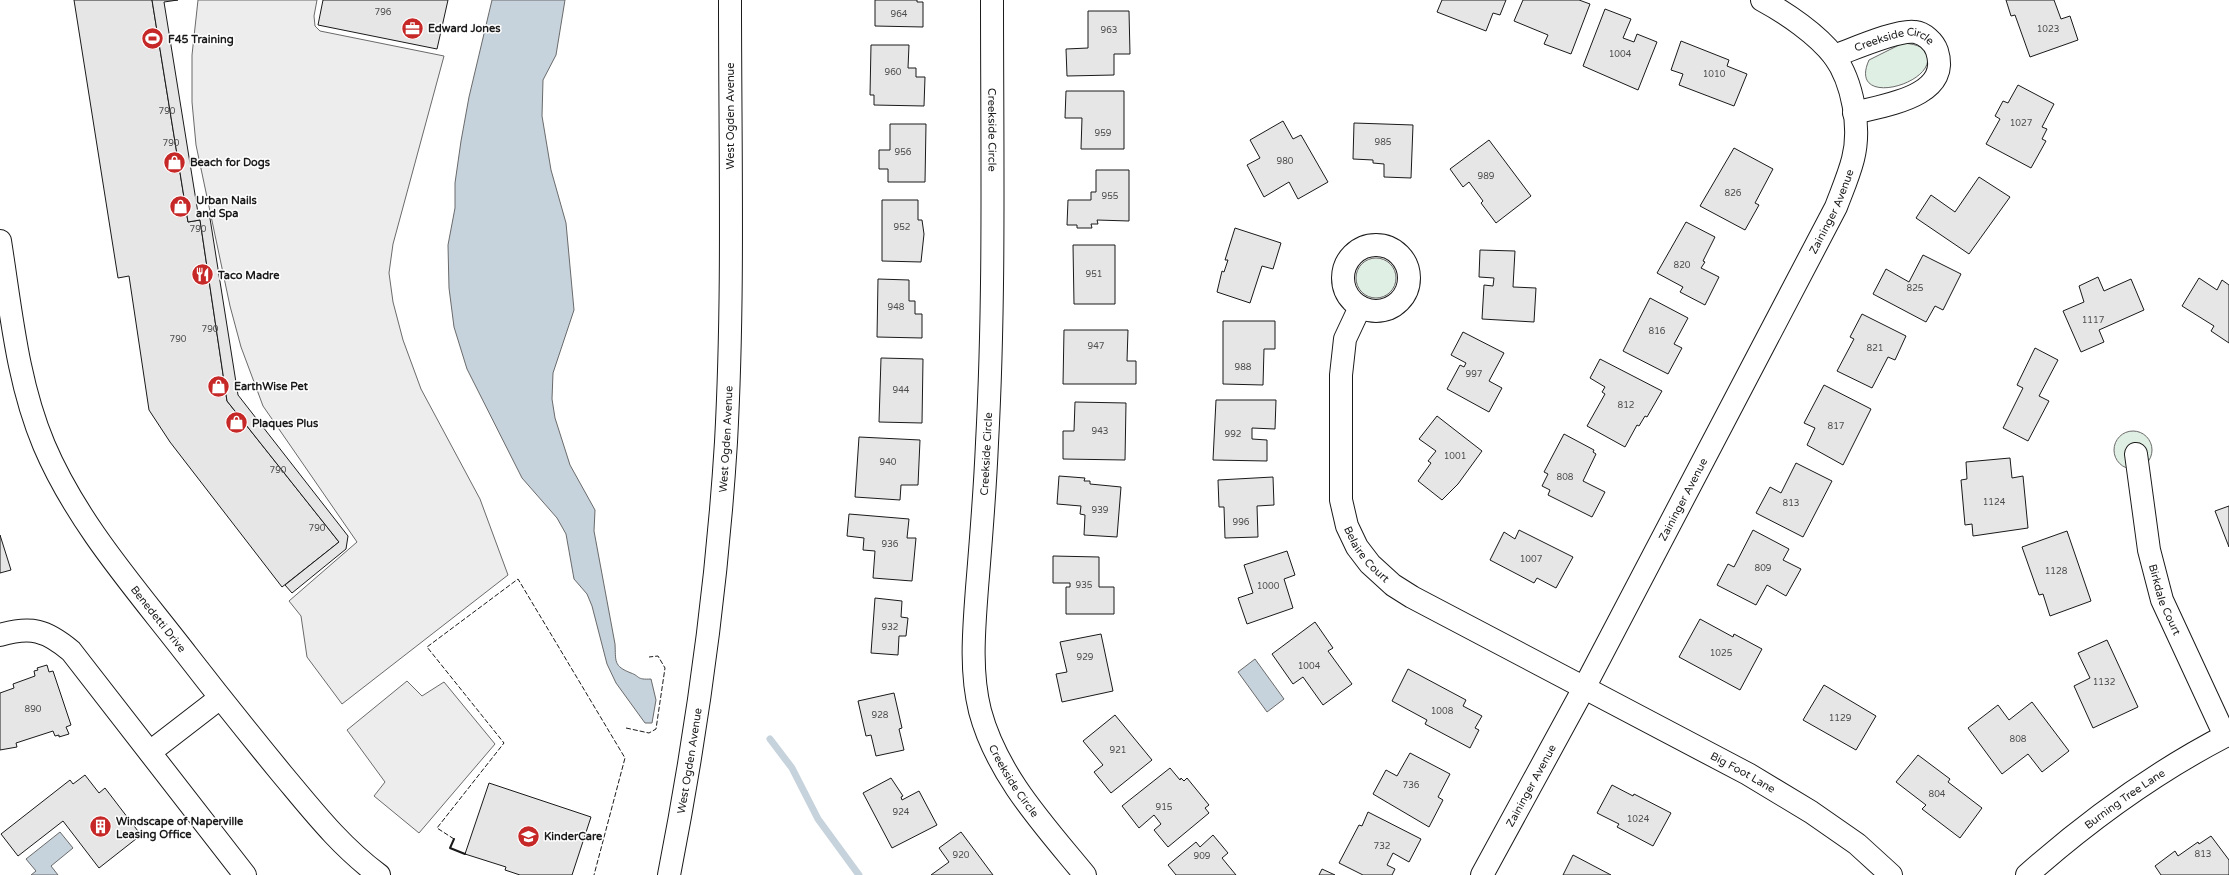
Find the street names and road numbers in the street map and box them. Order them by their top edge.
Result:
street label: Creekside Circle [1852,26,1937,55]
street label: West Ogden Avenue [724,63,737,169]
street label: Creekside Circle [985,88,999,172]
street label: Zaininger Avenue [1807,168,1857,256]
street label: West Ogden Avenue [716,385,736,493]
street label: Creekside Circle [978,412,995,496]
street label: Zaininger Avenue [1656,456,1710,543]
street label: Belaire Court [1341,524,1392,585]
street label: Birkdale Court [2146,563,2183,637]
street label: Benedetti Drive [128,583,188,655]
street label: West Ogden Avenue [675,707,705,815]
street label: Zaininger Avenue [1504,742,1559,829]
street label: Creekside Circle [986,743,1041,820]
street label: Big Foot Lane [1708,749,1778,796]
street label: Burning Tree Lane [2082,766,2168,832]

